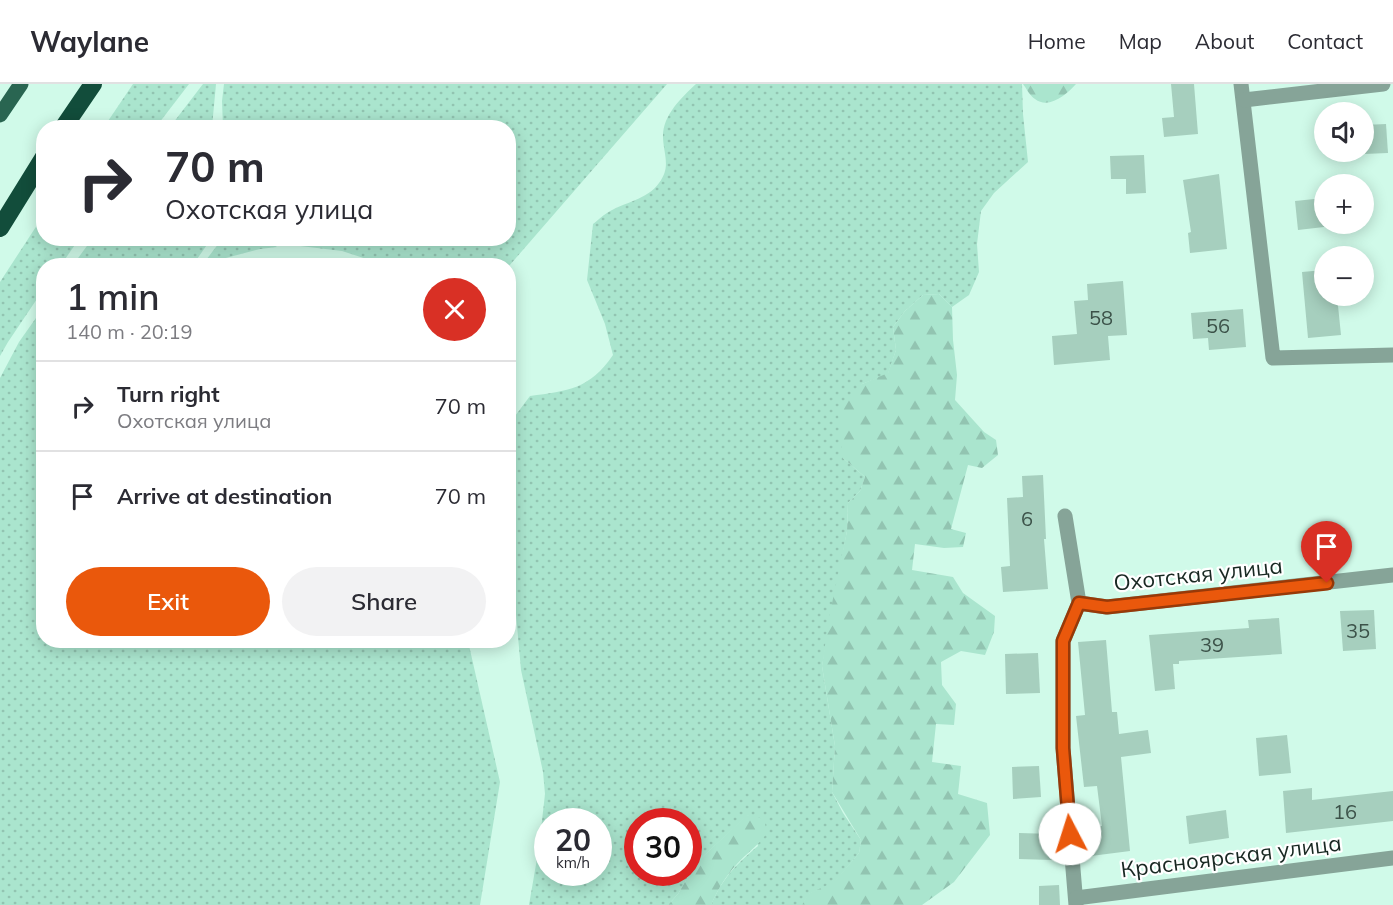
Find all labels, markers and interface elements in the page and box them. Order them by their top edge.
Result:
text: Waylane [30,24,149,59]
text: Home [1028,28,1086,54]
text: Map [1119,28,1162,54]
text: About [1195,28,1254,54]
text: Contact [1287,28,1363,54]
map controls [1314,102,1374,306]
button: sound [1314,102,1374,162]
text: 70 m [165,140,265,193]
icon: right [66,144,144,222]
button: + [1314,174,1374,234]
text: Охотская улица [165,192,373,226]
button: − [1314,246,1374,306]
text: 1 min [66,274,160,319]
button: close [423,278,486,341]
house number: 58 [1089,305,1113,330]
house number: 56 [1206,313,1230,338]
text: 140 m · 20:19 [66,319,192,344]
text: Turn right [117,380,220,408]
icon: right [66,390,99,423]
text: 70 m [435,392,486,420]
text: Охотская улица [117,408,271,433]
icon: arrive [66,480,99,513]
text: Arrive at destination [117,482,332,510]
text: 70 m [435,482,486,510]
house number: 6 [1021,506,1033,531]
pin [1301,521,1352,583]
icon: arrive [1310,530,1343,563]
street label: Охотская улица [1112,551,1284,597]
button: Exit [66,567,270,636]
button: Share [282,567,486,636]
house number: 35 [1346,618,1370,643]
house number: 39 [1200,632,1224,657]
house number: 16 [1333,799,1357,824]
position arrow [1038,802,1102,866]
speed limit sign: 30 [624,808,702,886]
text: 20 [555,821,591,859]
street label: Красноярская улица [1119,829,1343,883]
text: km/h [556,853,590,872]

